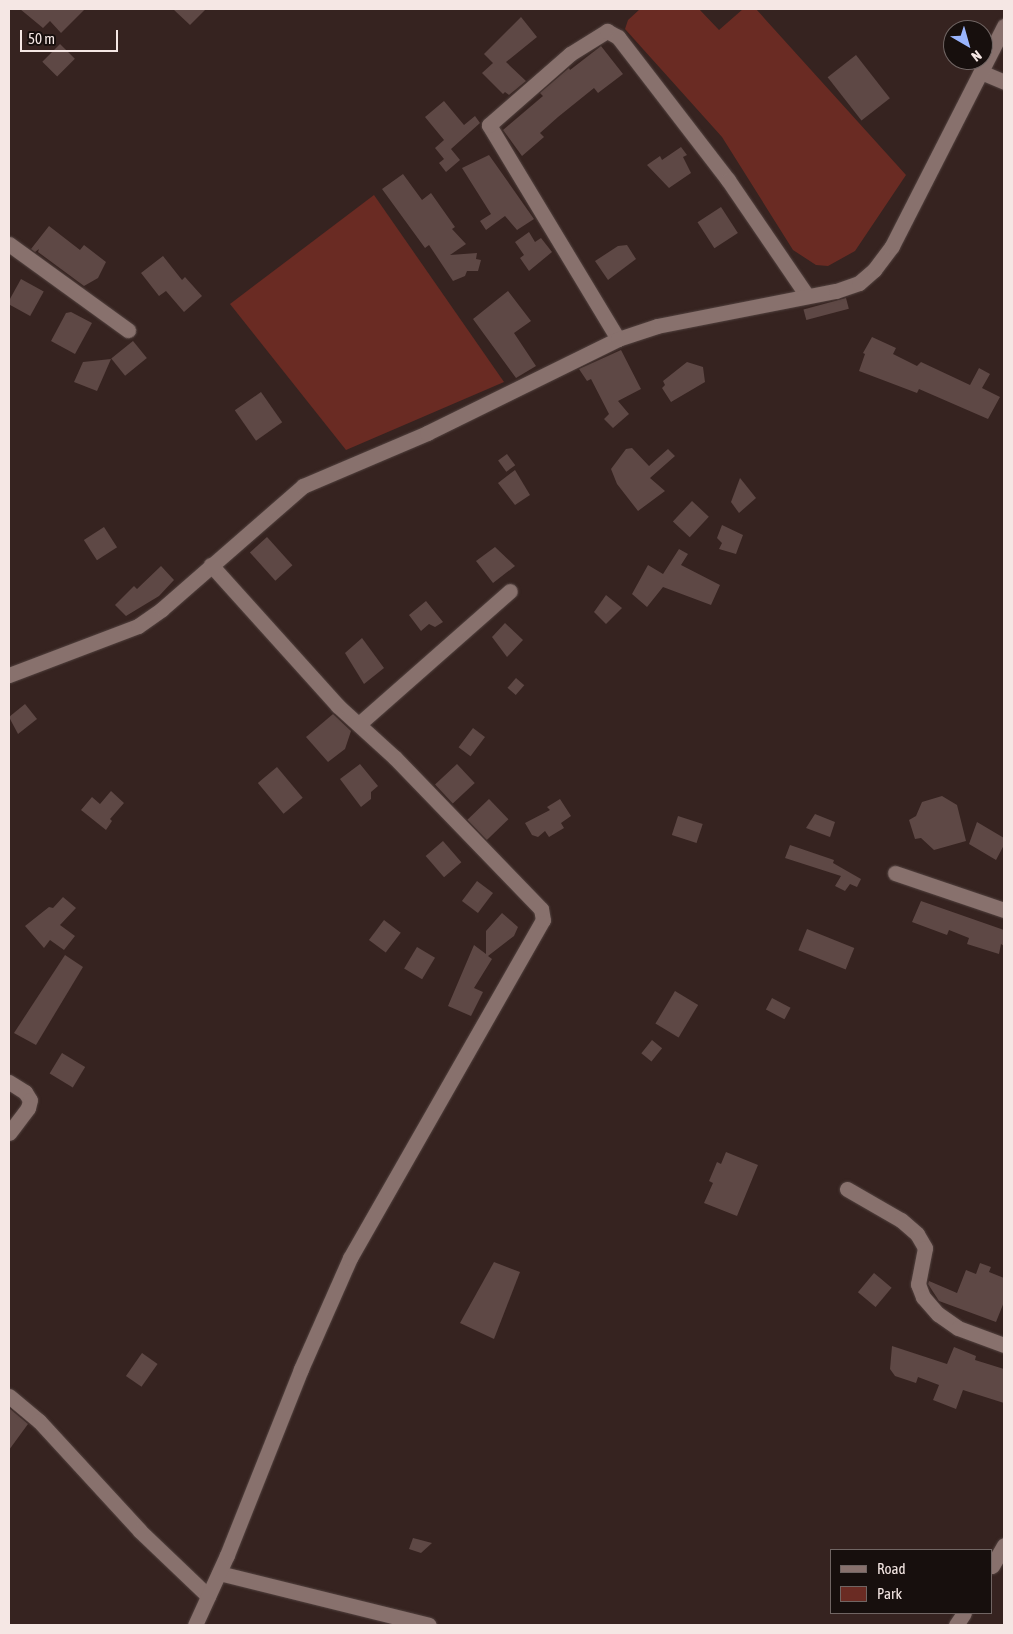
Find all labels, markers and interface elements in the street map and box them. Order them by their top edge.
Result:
scale bar [22,20,120,52]
north arrow [943,20,993,70]
text: 50 m [28,30,55,47]
text: N [968,47,985,65]
legend [830,1549,993,1614]
text: Road [877,1560,906,1577]
text: Park [877,1585,902,1602]

